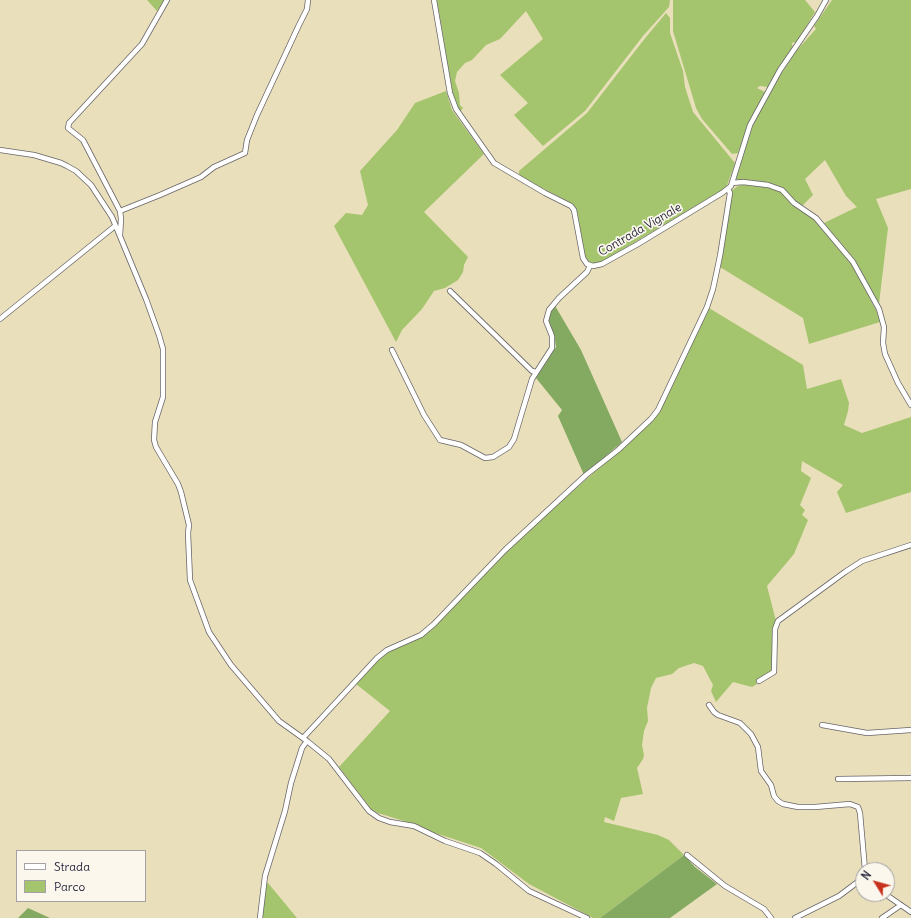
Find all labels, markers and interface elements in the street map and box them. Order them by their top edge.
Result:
street label: Contrada Vignale [596,200,684,260]
legend [16,850,146,902]
text: Strada [54,859,90,874]
north arrow [855,862,895,902]
text: N [858,868,874,883]
text: Parco [54,879,85,894]

